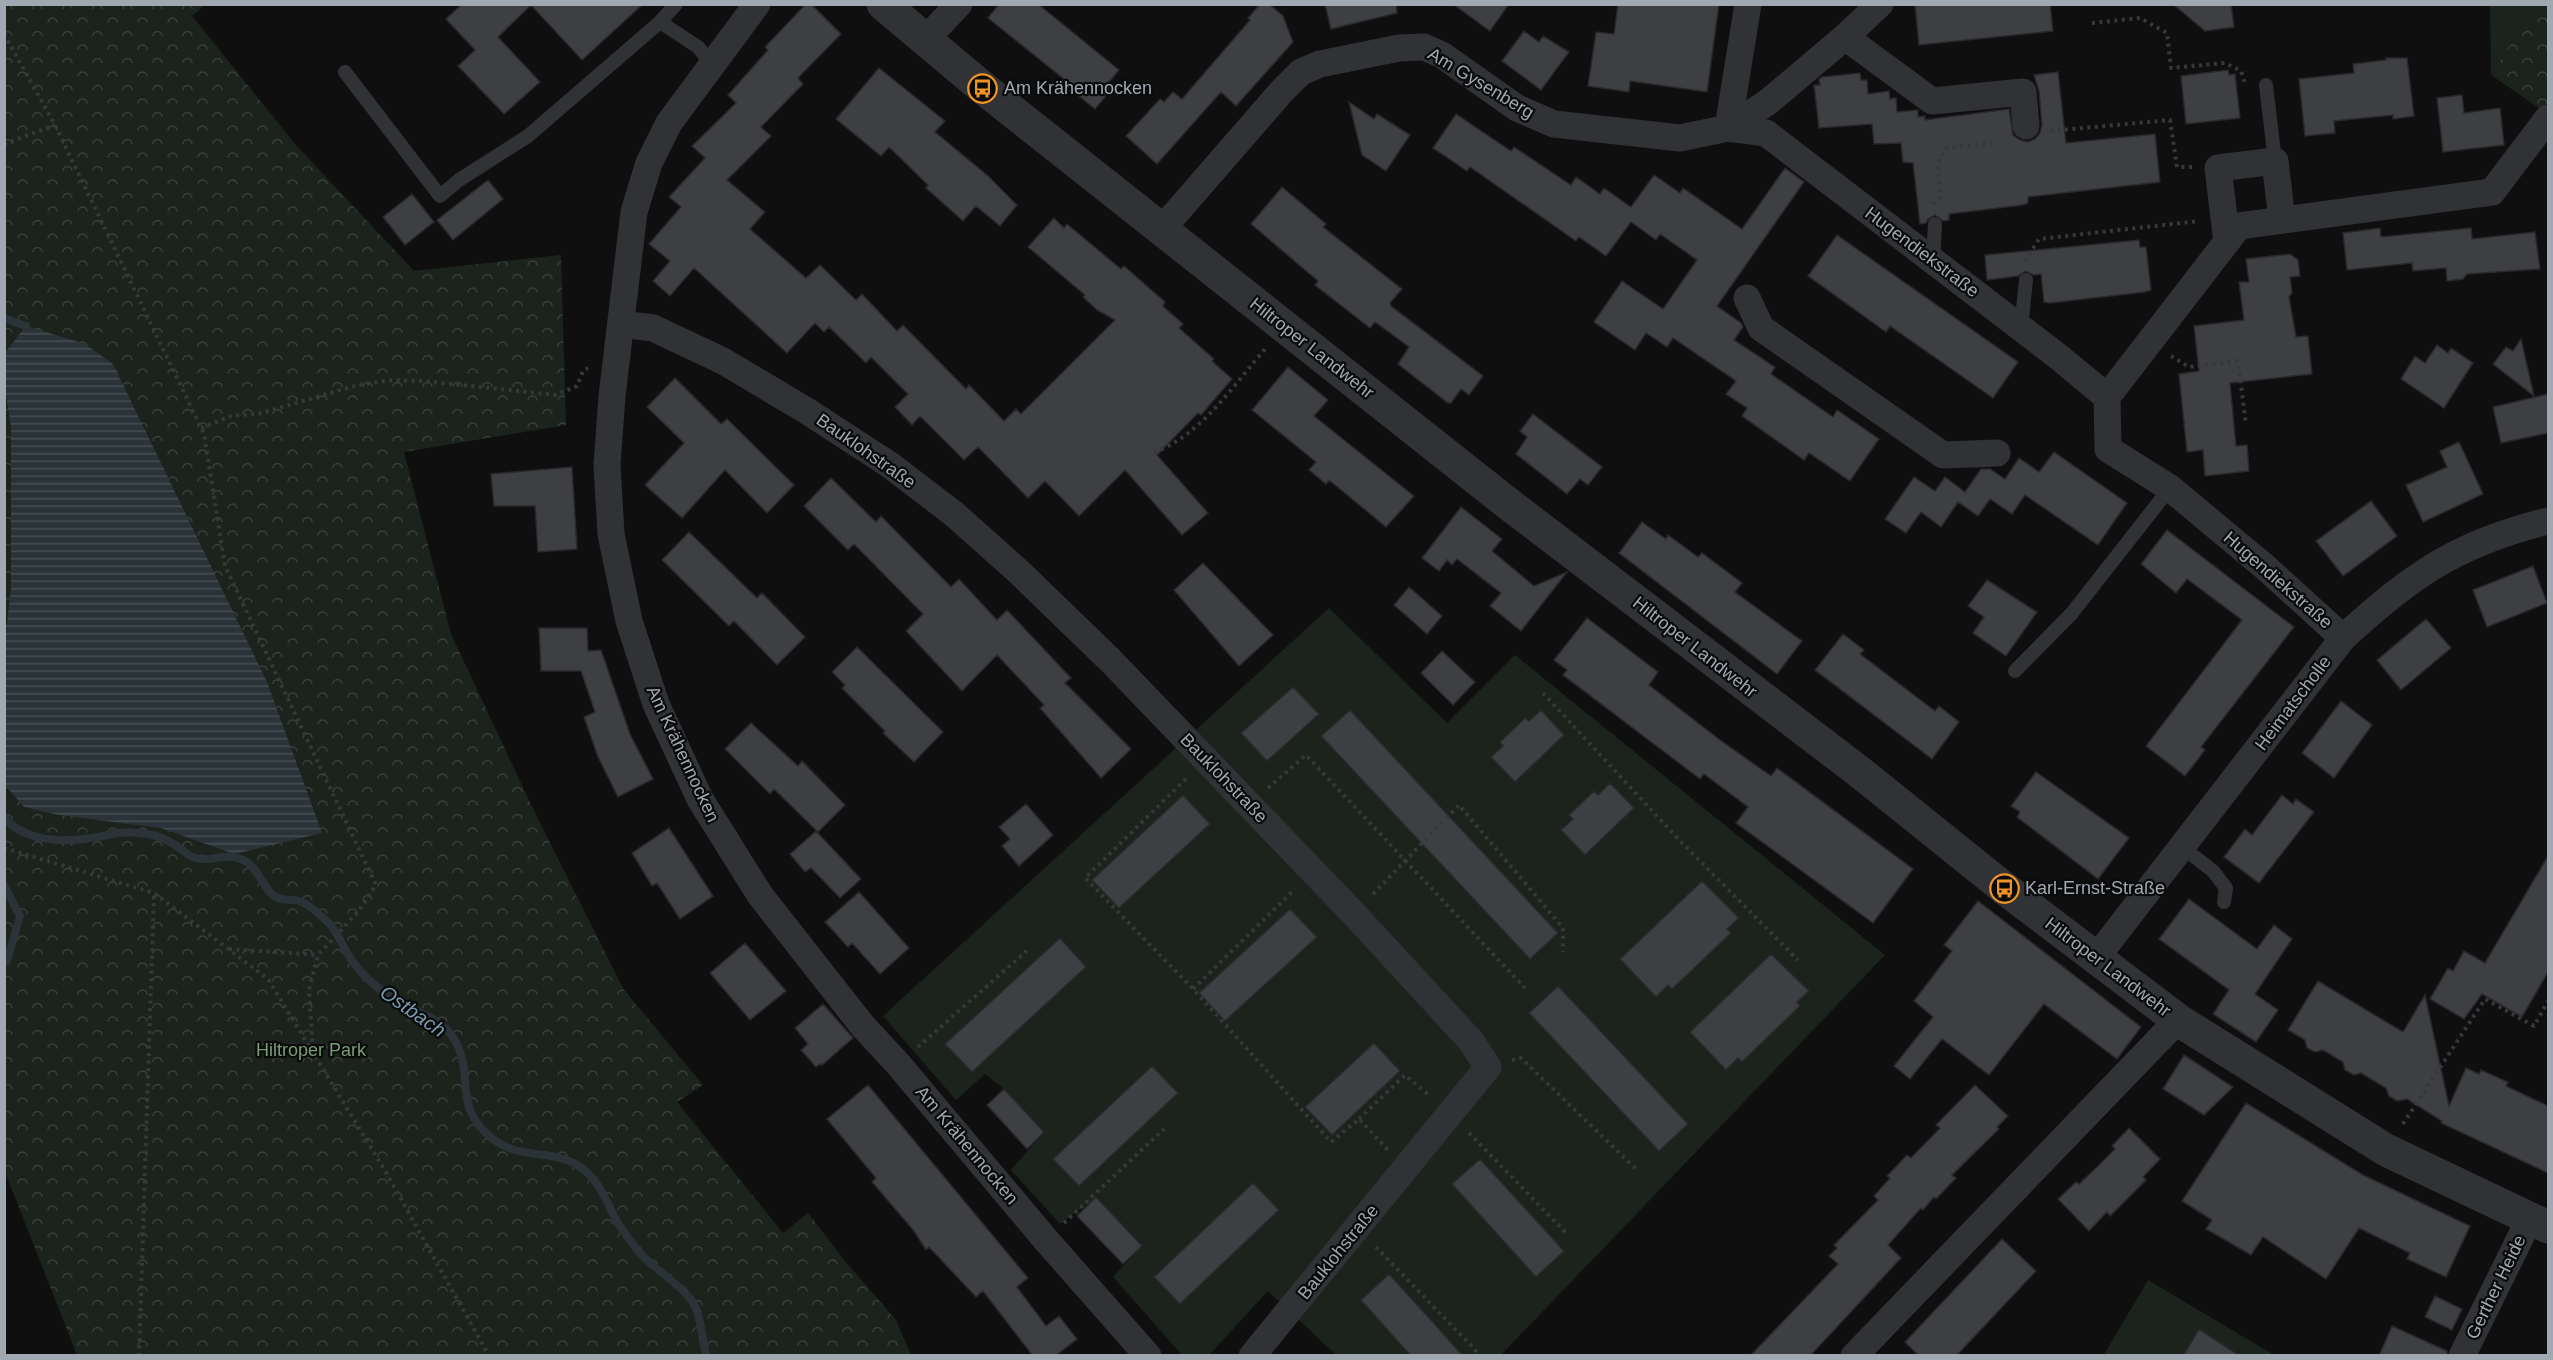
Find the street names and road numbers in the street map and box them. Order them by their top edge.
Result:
street label: Am Gysenberg [1424,44,1538,122]
street label: Hugendiekstraße [1861,203,1983,301]
street label: Hiltroper Landwehr [1246,293,1378,403]
street label: Bauklohstraße [813,410,919,492]
street label: Hugendiekstraße [2220,527,2336,633]
street label: Hiltroper Landwehr [1629,592,1761,702]
street label: Heimatscholle [2251,652,2335,754]
street label: Am Krähennocken [643,683,723,825]
street label: Bauklohstraße [1176,729,1272,827]
street label: Hiltroper Landwehr [2041,913,2175,1021]
street label: Am Krähennocken [912,1082,1022,1208]
street label: Bauklohstraße [1294,1201,1382,1303]
street label: Gerther Heide [2462,1232,2530,1342]

